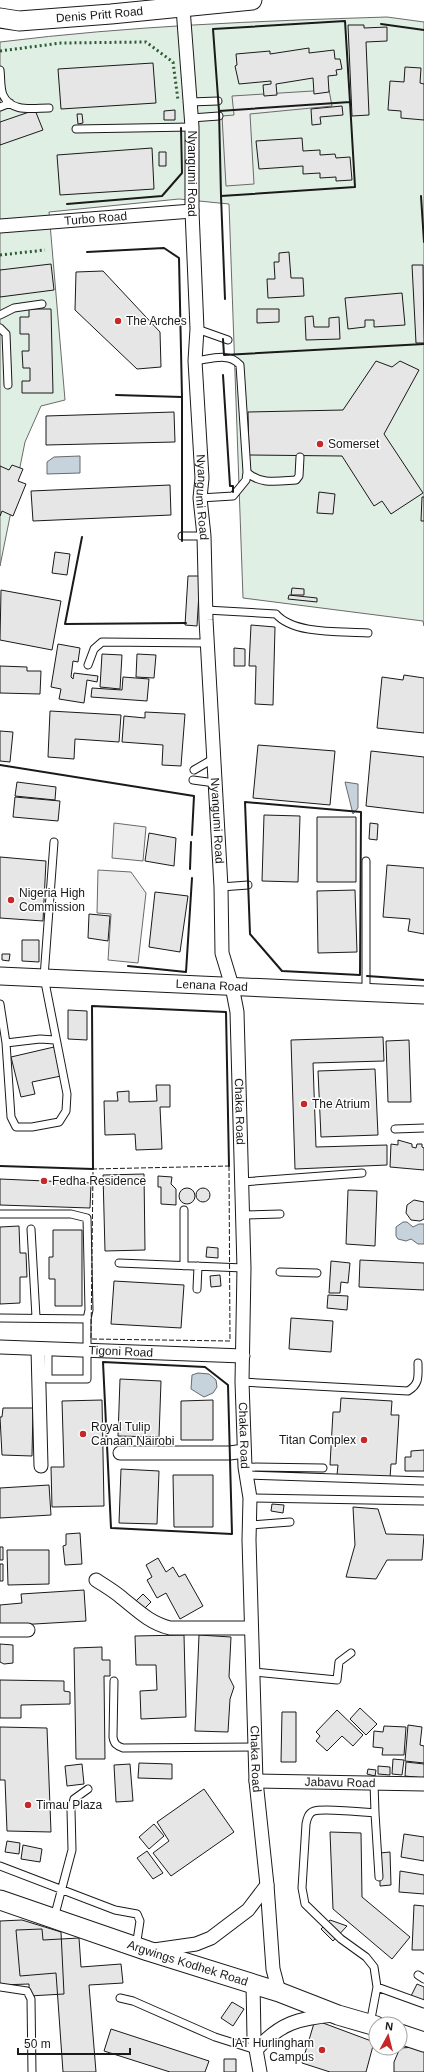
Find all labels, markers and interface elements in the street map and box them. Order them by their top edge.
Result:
street label: Denis Pritt Road [55,4,144,25]
street label: Nyangumi Road [185,131,199,217]
street label: Turbo Road [64,209,128,228]
place label: The Arches [126,314,187,328]
marker: The Arches [113,316,123,326]
place label: Somerset [328,437,380,451]
marker: Somerset [315,439,325,449]
street label: Nyangumi Road [193,454,211,540]
street label: Nyangumi Road [208,777,227,864]
place label: Nigeria High Commission [19,886,85,914]
marker: Nigeria High Commission [6,895,16,905]
street label: Lenana Road [175,977,248,994]
street label: Chaka Road [232,1078,248,1145]
place label: The Atrium [312,1097,370,1111]
marker: The Atrium [299,1099,309,1109]
place label: Fedha Residence [52,1174,146,1188]
marker: Fedha Residence [39,1176,49,1186]
street label: Tigoni Road [88,1343,153,1360]
street label: Chaka Road [236,1402,252,1469]
place label: Royal Tulip Canaan Nairobi [91,1420,174,1448]
marker: Royal Tulip Canaan Nairobi [78,1429,88,1439]
place label: Titan Complex [279,1433,356,1447]
marker: Titan Complex [359,1435,369,1445]
street label: Chaka Road [247,1725,264,1793]
street label: Jabavu Road [304,1775,376,1790]
place label: Timau Plaza [36,1798,103,1812]
marker: Timau Plaza [23,1800,33,1810]
street label: Argwings Kodhek Road [126,1937,250,1989]
north arrow [368,2016,408,2056]
text: N [385,2020,394,2033]
scale bar [18,2030,130,2056]
place label: IAT Hurlingham Campus [232,2036,314,2064]
text: 50 m [24,2037,51,2051]
marker: IAT Hurlingham Campus [317,2045,327,2055]

